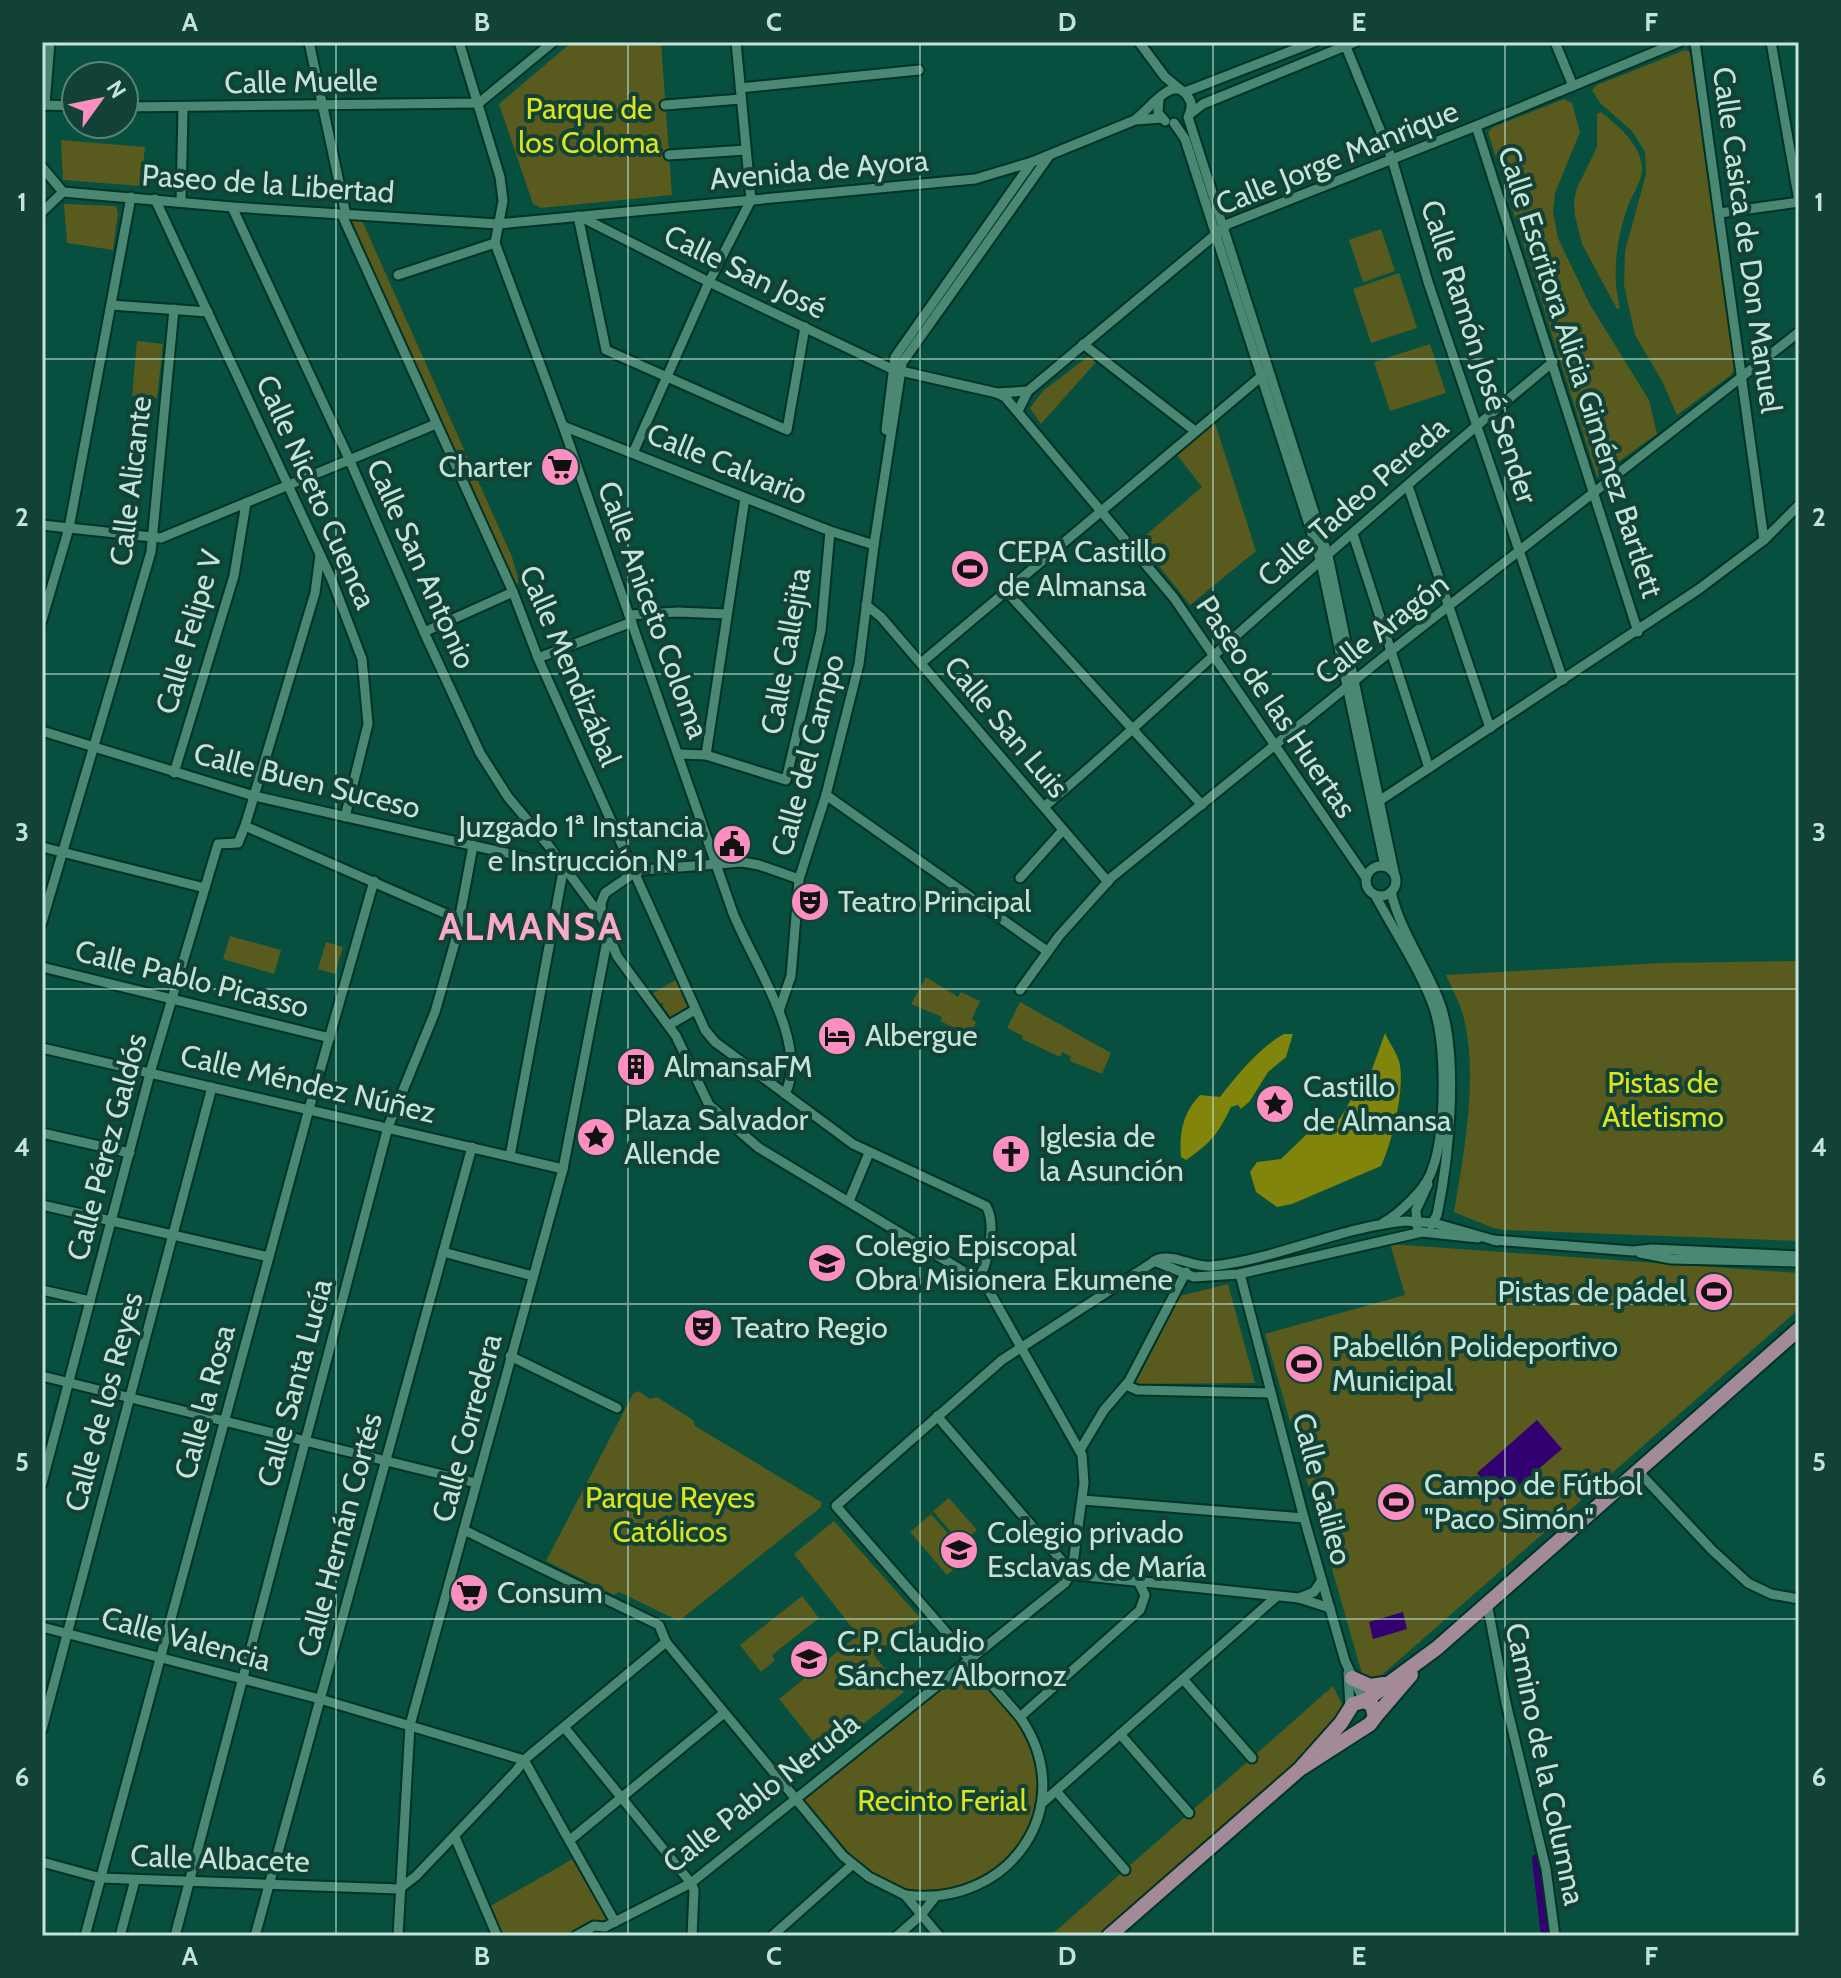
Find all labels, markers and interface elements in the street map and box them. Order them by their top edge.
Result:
text: A [182,6,199,38]
text: B [474,6,490,38]
text: C [766,6,782,38]
text: D [1058,6,1076,38]
text: E [1352,6,1366,38]
text: F [1644,6,1658,38]
north arrow [60,60,140,140]
street label: Calle Muelle [224,62,378,101]
street label: Calle Casica de Don Manuel [1705,64,1790,415]
text: N [101,76,132,103]
park label: Parque de los Coloma [518,90,660,161]
street label: Calle Jorge Manrique [1210,92,1463,223]
street label: Avenida de Ayora [708,141,930,197]
street label: Calle Escritora Alicia Giménez Bartlett [1490,141,1671,602]
street label: Paseo de la Libertad [140,156,396,211]
text: 1 [17,186,27,218]
text: 1 [1814,186,1824,218]
street label: Calle Ramón José Sender [1413,195,1546,509]
street label: Calle San José [658,216,832,327]
street label: Calle Niceto Cuenca [248,369,385,615]
street label: Calle Alicante [102,394,159,568]
street label: Calle Tadeo Pereda [1250,408,1456,594]
street label: Calle Calvario [641,415,813,513]
supermarket icon: Charter [539,446,581,488]
place label: Charter [439,448,533,485]
street label: Calle San Antonio [359,453,484,674]
street label: Calle Aniceto Coloma [590,476,717,744]
text: 2 [15,501,29,533]
text: 2 [1812,501,1826,533]
place label: CEPA Castillo de Almansa [998,533,1167,604]
street label: Calle Felipe V [147,545,230,718]
sports icon: CEPA Castillo de Almansa [949,548,991,590]
street label: Calle Mendizábal [511,560,629,772]
street label: Calle Callejita [753,564,818,737]
street label: Calle Aragón [1308,565,1456,692]
street label: Paseo de las Huertas [1188,589,1364,825]
street label: Calle San Luis [936,648,1076,805]
street label: Calle del Campo [763,650,852,860]
street label: Calle Buen Suceso [190,734,424,827]
place label: Juzgado 1ª Instancia e Instrucción Nº 1 [458,808,705,879]
text: 3 [15,816,29,848]
text: 3 [1812,816,1826,848]
public building icon: Juzgado 1ª Instancia e Instrucción Nº 1 [711,823,753,865]
theatre icon: Teatro Principal [789,881,831,923]
place label: Teatro Principal [838,883,1031,920]
district label: ALMANSA [439,903,623,950]
street label: Calle Pablo Picasso [71,932,313,1025]
hotel icon: Albergue [816,1015,858,1057]
place label: Albergue [865,1017,978,1054]
street label: Calle Pérez Galdós [58,1029,155,1264]
street label: Calle Méndez Núñez [177,1036,439,1131]
building icon: AlmansaFM [615,1046,657,1088]
place label: AlmansaFM [664,1048,813,1085]
park label: Pistas de Atletismo [1602,1064,1724,1135]
place label: Castillo de Almansa [1303,1068,1452,1139]
place icon: Castillo de Almansa [1254,1083,1296,1125]
place label: Plaza Salvador Allende [624,1101,809,1172]
place icon: Plaza Salvador Allende [575,1116,617,1158]
place label: Iglesia de la Asunción [1039,1118,1184,1189]
text: 4 [14,1131,30,1163]
text: 4 [1811,1131,1827,1163]
church icon: Iglesia de la Asunción [990,1133,1032,1175]
place label: Colegio Episcopal Obra Misionera Ekumene [855,1227,1173,1298]
school or university icon: Colegio Episcopal Obra Misionera Ekumene [806,1242,848,1284]
sports icon: Pistas de pádel [1693,1271,1735,1313]
place label: Pistas de pádel [1498,1273,1686,1310]
street label: Calle Santa Lucía [249,1274,340,1491]
street label: Calle de los Reyes [56,1288,151,1516]
theatre icon: Teatro Regio [682,1307,724,1349]
place label: Teatro Regio [731,1309,888,1346]
street label: Calle la Rosa [166,1320,243,1483]
place label: Pabellón Polideportivo Municipal [1332,1328,1618,1399]
street label: Calle Corredera [424,1329,510,1526]
sports icon: Pabellón Polideportivo Municipal [1283,1343,1325,1385]
street label: Calle Hernán Cortés [289,1409,390,1661]
street label: Calle Galileo [1284,1409,1361,1569]
text: 5 [15,1446,29,1478]
text: 5 [1812,1446,1826,1478]
place label: Campo de Fútbol "Paco Simón" [1424,1466,1643,1537]
park label: Parque Reyes Católicos [585,1479,755,1550]
sports icon: Campo de Fútbol "Paco Simón" [1375,1481,1417,1523]
place label: Colegio privado Esclavas de María [987,1514,1207,1585]
school or university icon: Colegio privado Esclavas de María [938,1529,980,1571]
supermarket icon: Consum [448,1572,490,1614]
place label: Consum [497,1574,603,1611]
street label: Calle Valencia [97,1598,275,1679]
street label: Camino de la Columna [1498,1619,1594,1909]
place label: C.P. Claudio Sánchez Albornoz [837,1623,1067,1694]
school or university icon: C.P. Claudio Sánchez Albornoz [788,1638,830,1680]
street label: Calle Pablo Neruda [655,1704,867,1881]
text: 6 [15,1761,29,1793]
text: 6 [1812,1761,1826,1793]
park label: Recinto Ferial [857,1782,1027,1819]
street label: Calle Albacete [130,1837,310,1880]
text: A [182,1940,199,1972]
text: B [474,1940,490,1972]
text: C [766,1940,782,1972]
text: D [1058,1940,1076,1972]
text: E [1352,1940,1366,1972]
text: F [1644,1940,1658,1972]

